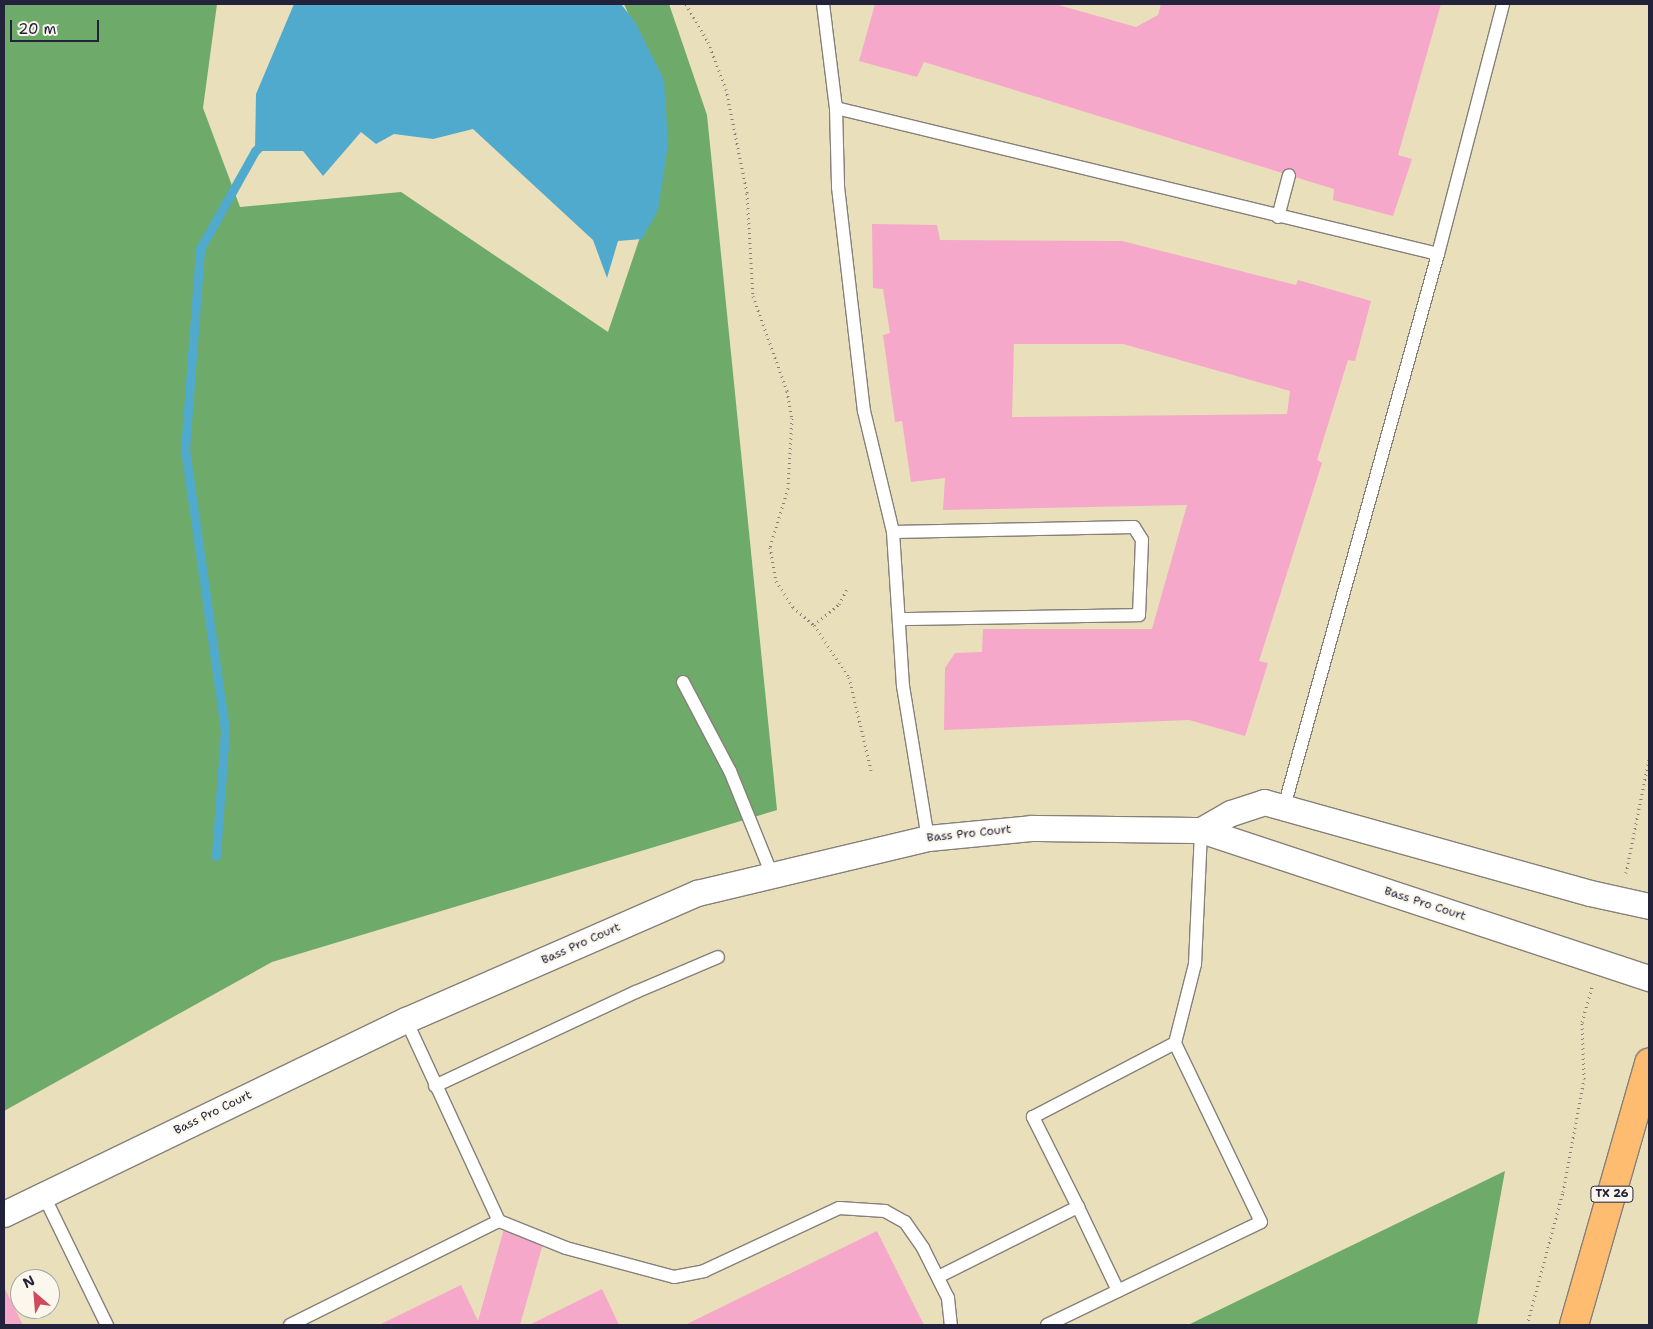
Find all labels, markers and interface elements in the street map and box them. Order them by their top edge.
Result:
scale bar [12,10,101,42]
text: 20 m [18,19,57,39]
street label: Bass Pro Court [926,822,1012,846]
street label: Bass Pro Court [1382,884,1468,924]
street label: Bass Pro Court [539,920,623,968]
street label: Bass Pro Court [172,1088,254,1138]
road number: TX 26 [1590,1186,1634,1202]
north arrow [10,1269,60,1319]
text: N [20,1271,38,1292]

